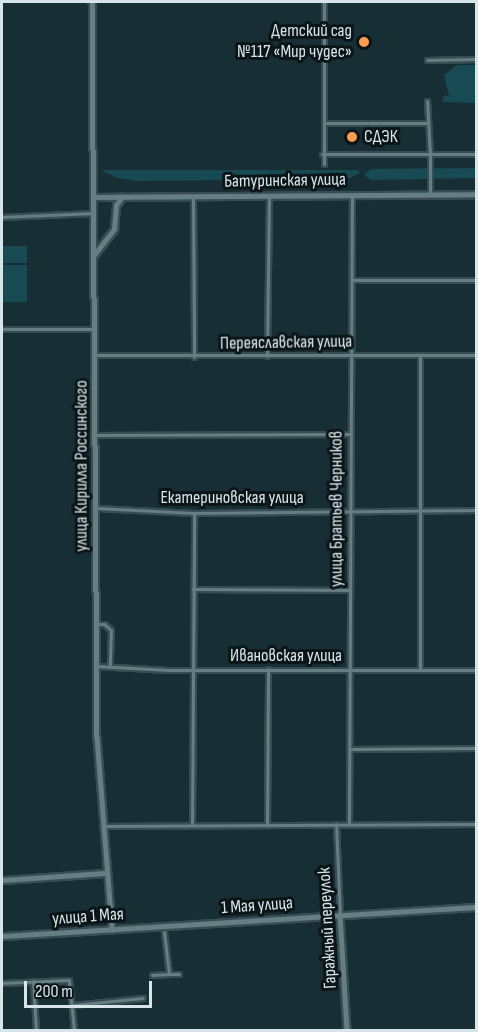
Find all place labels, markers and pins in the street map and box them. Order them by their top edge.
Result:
place label: Детский сад №117 «Мир чудес» [237,21,352,63]
marker: Детский сад №117 «Мир чудес» [357,35,371,49]
place label: СДЭК [364,126,398,148]
marker: СДЭК [345,130,359,144]

